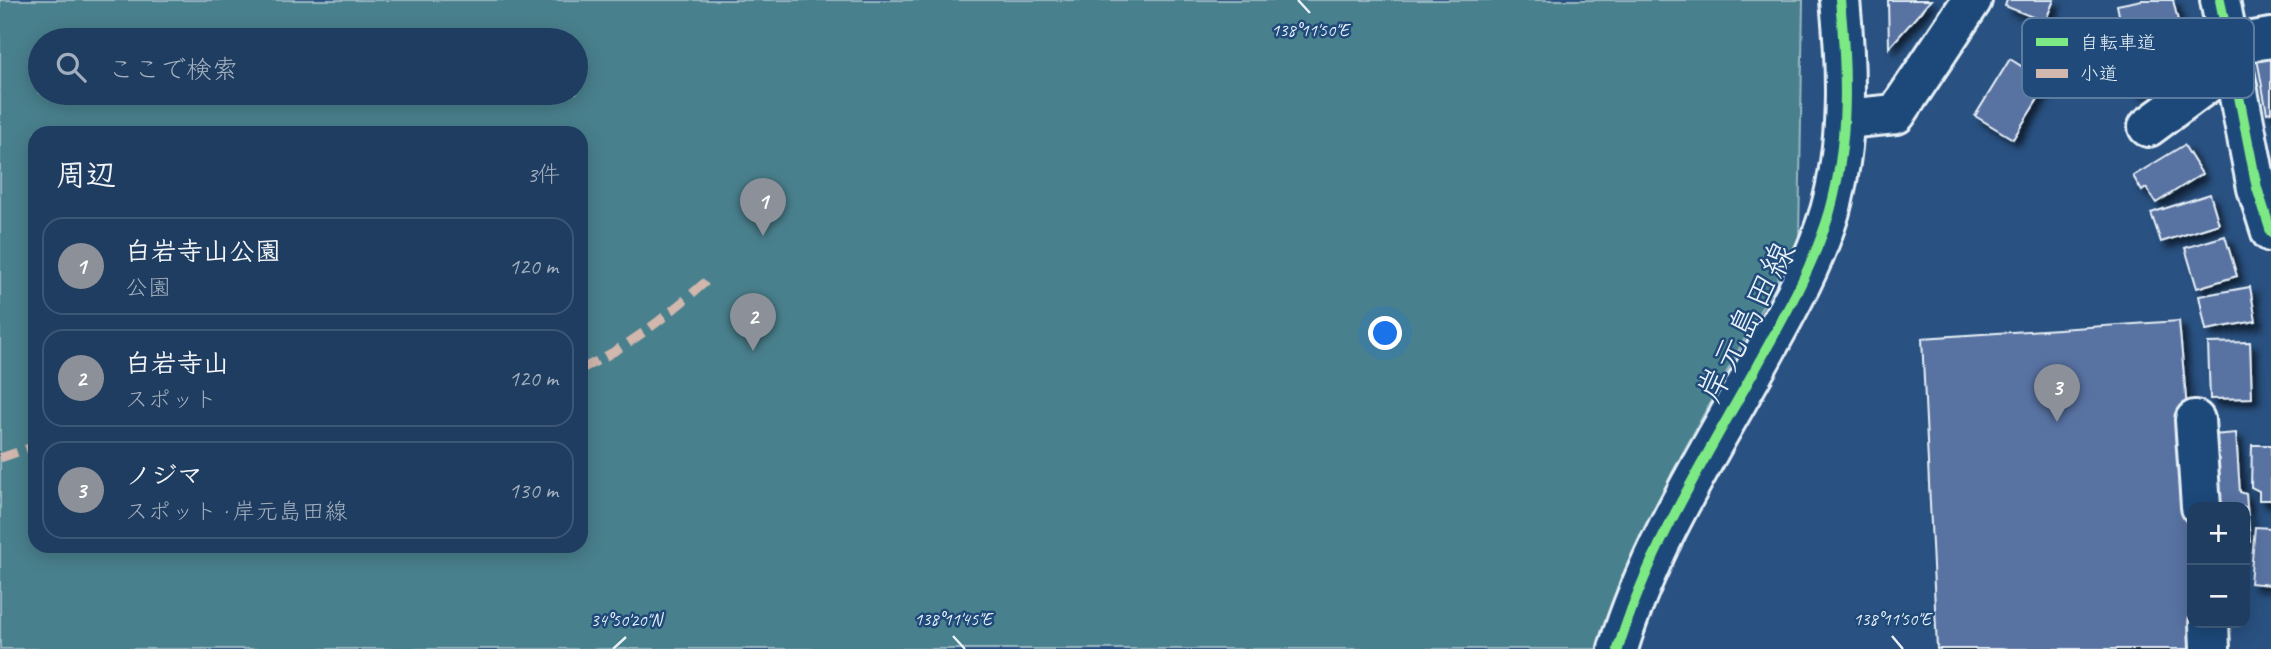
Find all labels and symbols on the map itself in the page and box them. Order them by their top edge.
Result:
legend [2022,18,2254,98]
text: 138°11'50"E [1271,19,1351,41]
text: 自転車道 [2080,31,2156,55]
text: 小道 [2080,62,2118,86]
pin: 1 [740,178,786,236]
street label: 岸元島田線 [1686,234,1806,410]
pin: 2 [730,293,776,351]
your location [1368,316,1402,350]
pin: 3 [2034,364,2080,422]
text: 138°11'45"E [914,608,994,630]
text: 138°11'50"E [1853,608,1933,630]
text: 34°50'20"N [591,609,665,631]

